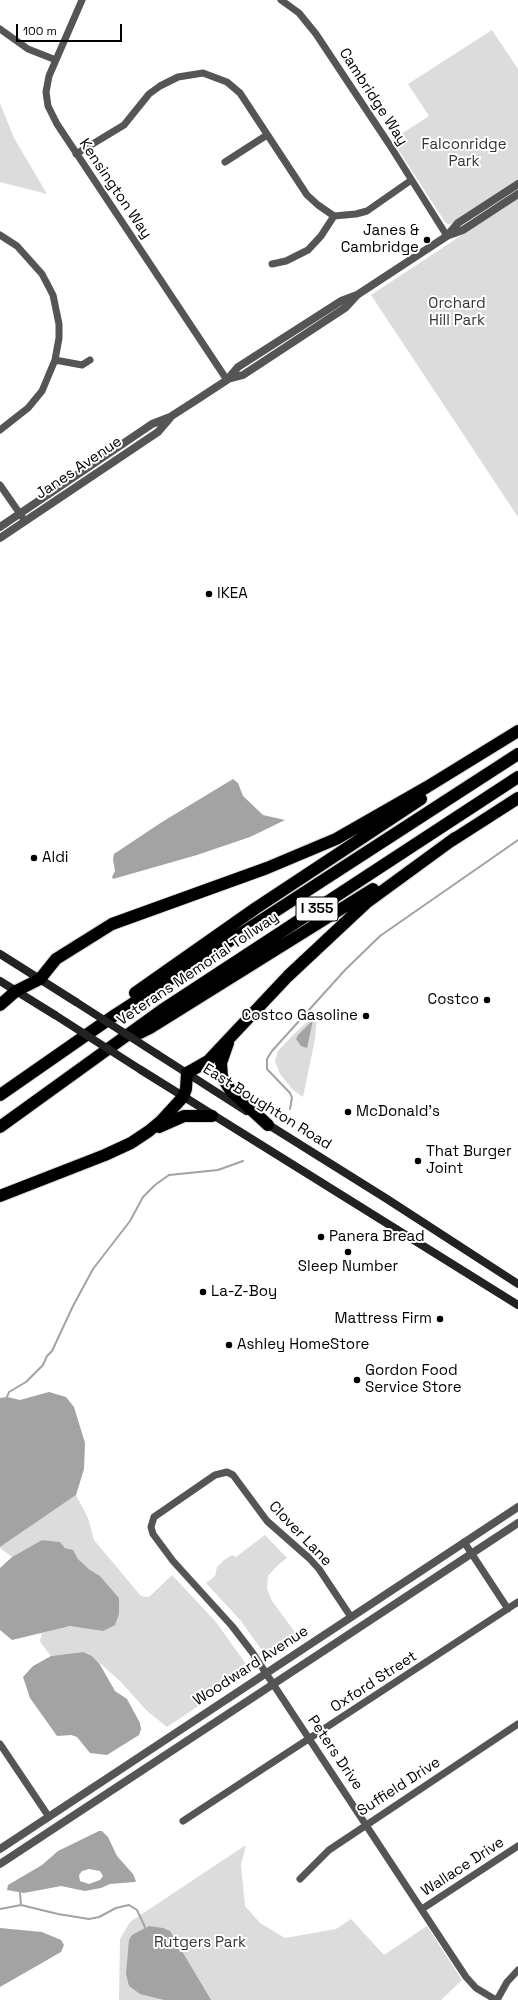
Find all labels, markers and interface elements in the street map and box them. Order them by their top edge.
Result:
scale bar [18,16,124,42]
text: 100 m [23,23,57,39]
street label: Cambridge Way [335,45,411,149]
street label: Kensington Way [75,136,155,242]
park label: Falconridge Park [421,136,507,171]
place label: Janes & Cambridge [341,222,419,257]
marker: Janes & Cambridge [422,235,432,245]
park label: Orchard Hill Park [428,295,486,330]
street label: Janes Avenue [33,433,125,503]
place label: IKEA [217,585,248,603]
marker: IKEA [204,589,214,599]
place label: Aldi [42,849,68,867]
marker: Aldi [29,853,39,863]
road number: I 355 [296,897,338,921]
street label: Veterans Memorial Tollway [114,908,282,1030]
place label: Costco [427,991,479,1009]
marker: Costco [482,995,492,1005]
place label: Costco Gasoline [242,1007,358,1025]
marker: Costco Gasoline [361,1011,371,1021]
street label: East Boughton Road [199,1060,335,1154]
place label: McDonald's [356,1103,440,1121]
marker: McDonald's [343,1107,353,1117]
place label: That Burger Joint [426,1143,512,1178]
marker: That Burger Joint [413,1156,423,1166]
place label: Panera Bread [329,1228,425,1246]
marker: Panera Bread [316,1232,326,1242]
marker: Sleep Number [343,1247,353,1257]
place label: Sleep Number [298,1258,398,1276]
place label: La-Z-Boy [211,1283,277,1301]
marker: La-Z-Boy [198,1287,208,1297]
place label: Mattress Firm [334,1310,432,1328]
marker: Mattress Firm [435,1314,445,1324]
place label: Ashley HomeStore [237,1336,369,1354]
marker: Ashley HomeStore [224,1340,234,1350]
place label: Gordon Food Service Store [365,1362,462,1397]
marker: Gordon Food Service Store [352,1375,362,1385]
street label: Clover Lane [265,1498,335,1570]
street label: Woodward Avenue [190,1622,312,1710]
street label: Oxford Street [327,1647,421,1717]
street label: Peters Drive [303,1712,367,1794]
street label: Suffield Drive [354,1754,444,1820]
street label: Wallace Drive [418,1834,508,1900]
park label: Rutgers Park [154,1934,246,1952]

